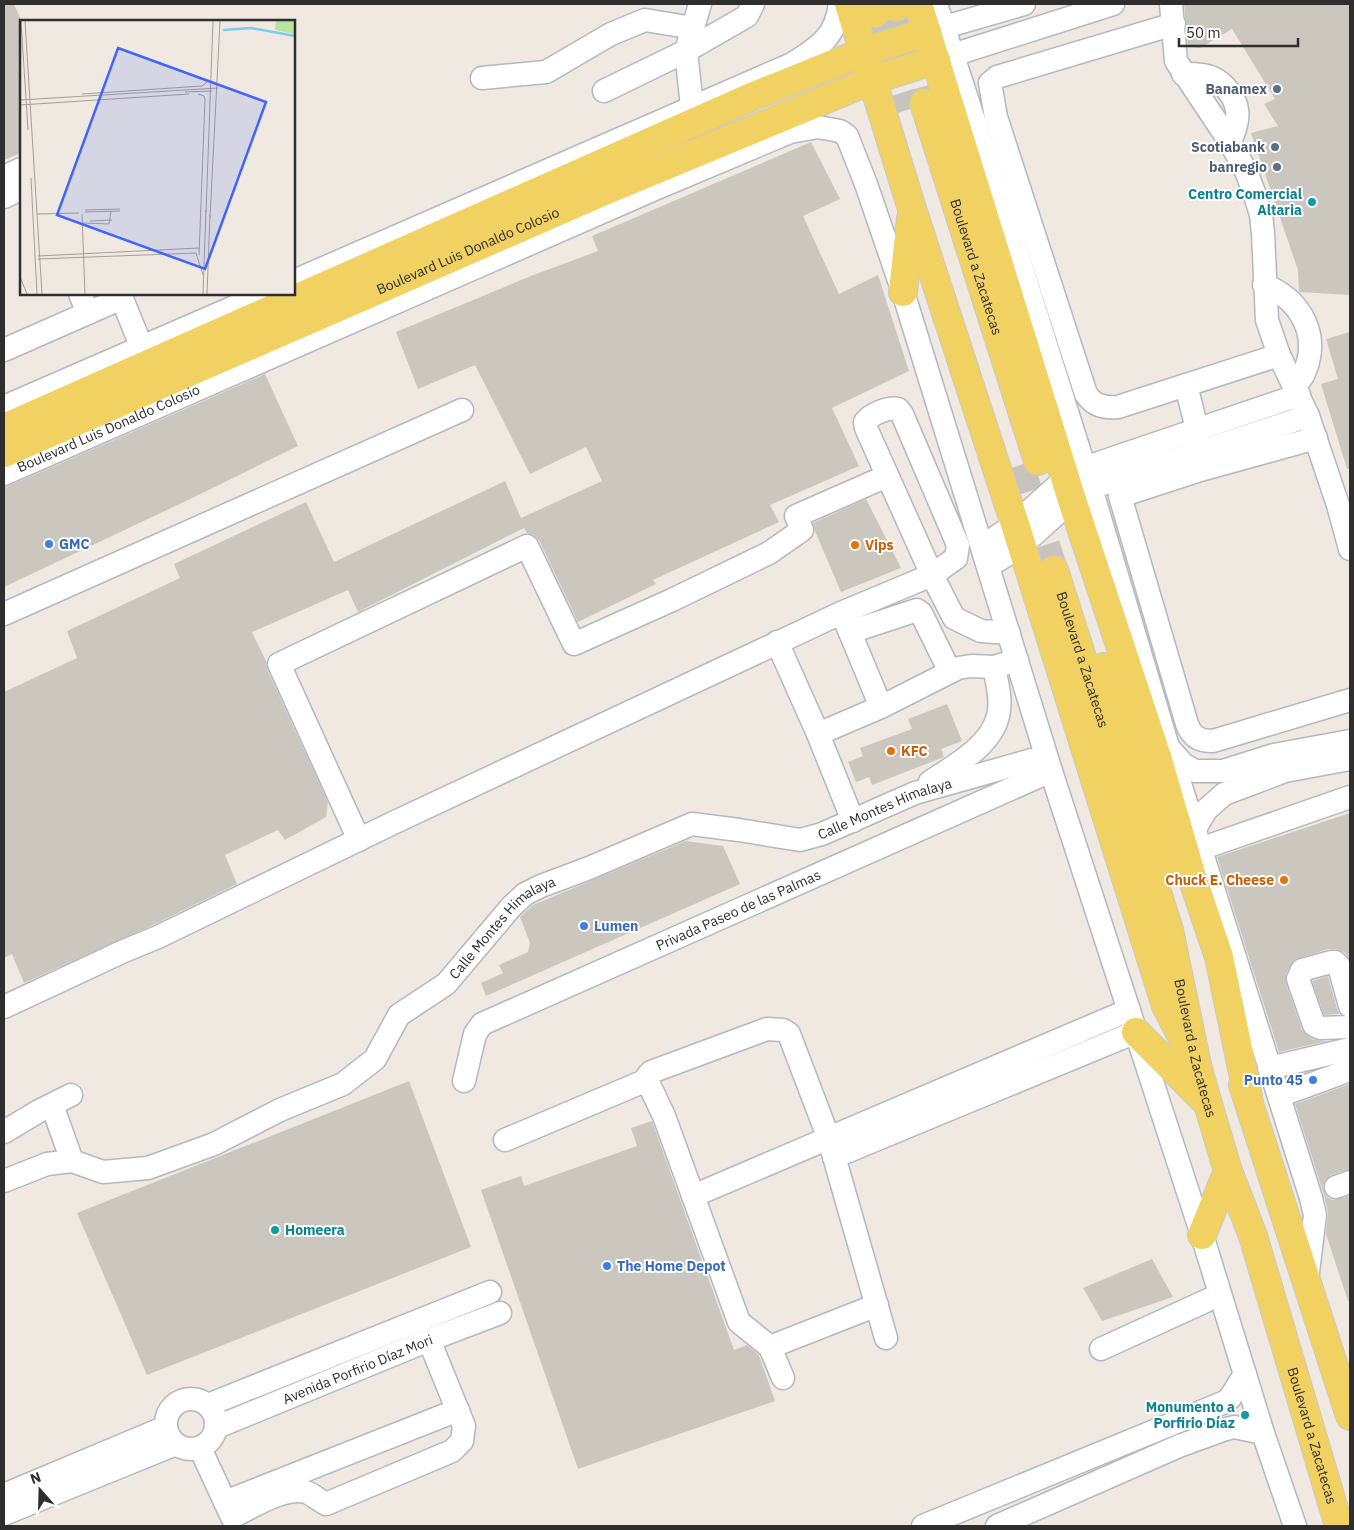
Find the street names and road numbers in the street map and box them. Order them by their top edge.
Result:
street label: Boulevard a Zacatecas [946,197,1006,337]
street label: Boulevard Luis Donaldo Colosio [374,203,562,298]
street label: Boulevard Luis Donaldo Colosio [14,380,203,476]
street label: Boulevard a Zacatecas [1052,589,1113,730]
street label: Calle Montes Himalaya [815,774,954,844]
street label: Privada Paseo de las Palmas [653,865,824,955]
street label: Calle Montes Himalaya [445,872,558,983]
street label: Boulevard a Zacatecas [1170,977,1221,1120]
street label: Avenida Porfirio Díaz Mori [280,1330,435,1408]
street label: Boulevard a Zacatecas [1283,1365,1341,1506]

